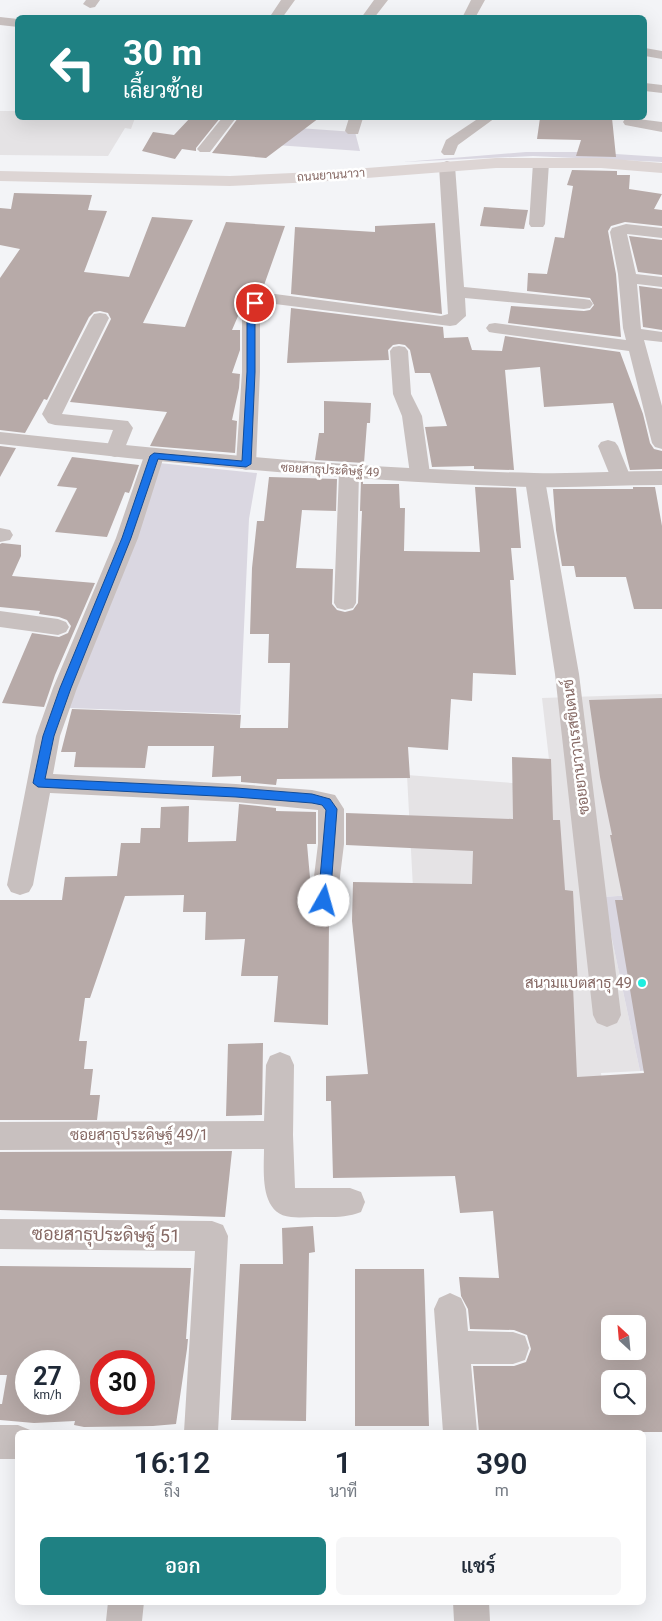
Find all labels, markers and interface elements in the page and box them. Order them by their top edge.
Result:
text: 30 m [123,33,202,74]
icon: left [40,35,105,100]
text: เลี้ยวซ้าย [123,78,203,103]
street label: ถนนยานนาวา [297,166,365,184]
pin [234,282,276,324]
icon: arrive [241,289,269,317]
street label: ซอยสาธุประดิษฐ์ 49 [280,459,380,482]
street label: ซอยยานาวาเรสซิเดนซ์ [558,678,593,816]
position arrow [297,874,349,926]
place label: สนามแบตสาธุ 49 [525,974,632,994]
marker: สนามแบตสาธุ 49 [636,977,648,989]
street label: ซอยสาธุประดิษฐ์ 49/1 [70,1125,208,1146]
street label: ซอยสาธุประดิษฐ์ 51 [32,1221,180,1248]
north arrow [601,1315,646,1360]
map controls [601,1315,646,1415]
speed limit sign: 30 [90,1350,155,1415]
text: 27 [33,1362,62,1391]
button: search [601,1370,646,1415]
text: km/h [33,1388,62,1402]
text: 16:12 [134,1445,210,1480]
text: 1 [335,1445,352,1480]
text: 390 [476,1446,527,1481]
text: m [495,1481,509,1500]
text: ถึง [164,1482,180,1501]
text: นาที [329,1482,357,1501]
button: ออก [40,1537,326,1595]
button: แชร์ [336,1537,621,1595]

